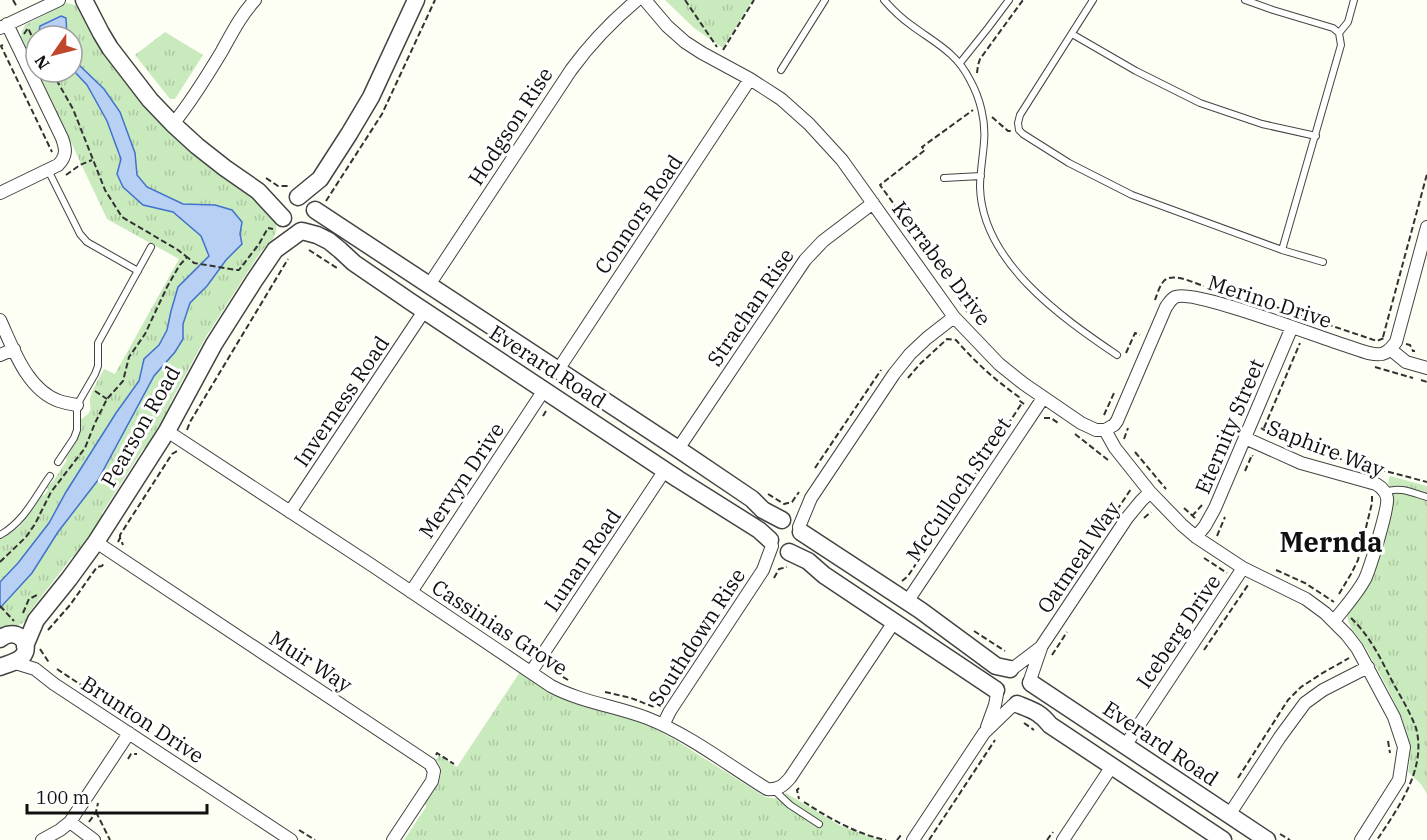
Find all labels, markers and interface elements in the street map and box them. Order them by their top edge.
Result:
north arrow [24,24,84,84]
text: N [30,52,54,74]
street label: Hodgson Rise [461,62,559,190]
street label: Connors Road [588,149,688,279]
street label: Kerrabee Drive [886,195,998,331]
street label: Strachan Rise [700,243,800,371]
street label: Merino Drive [1205,268,1335,334]
street label: Everard Road [484,318,612,414]
street label: Inverness Road [287,330,395,472]
street label: Eternity Street [1188,354,1270,498]
street label: Pearson Road [94,360,186,492]
street label: McCulloch Street [899,411,1017,567]
street label: Saphire Way [1263,413,1389,483]
street label: Mervyn Drive [412,417,510,543]
street label: Oatmeal Way [1030,495,1126,618]
street label: Lunan Road [537,503,627,617]
district label: Mernda [1279,524,1383,559]
street label: Southdown Rise [641,563,751,711]
street label: Iceberg Drive [1130,569,1226,693]
street label: Cassinias Grove [427,573,573,681]
street label: Muir Way [264,624,359,699]
street label: Brunton Drive [76,669,210,769]
street label: Everard Road [1098,694,1224,792]
scale bar [27,777,207,815]
text: 100 m [36,786,90,809]

